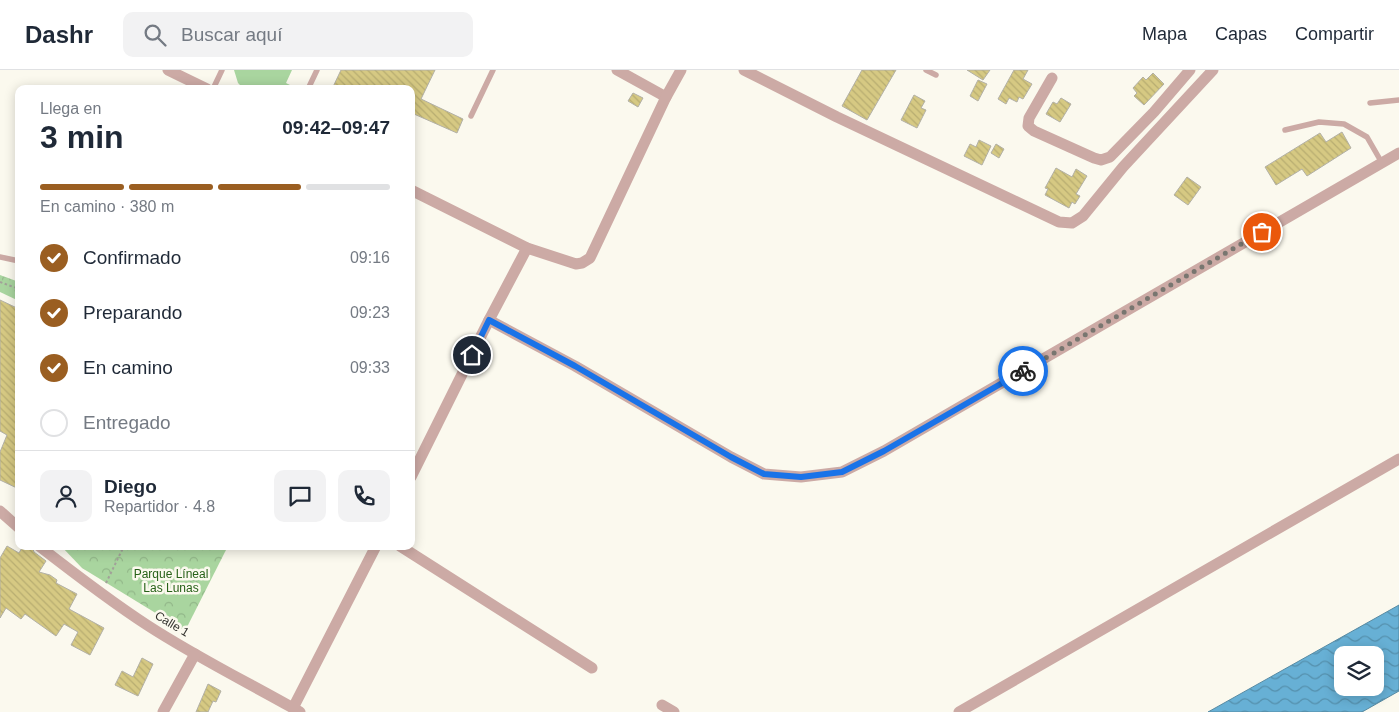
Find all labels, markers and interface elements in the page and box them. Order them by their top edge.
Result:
search box [123,12,473,57]
text: Dashr [25,21,93,48]
icon: search [141,21,169,49]
text: Buscar aquí [181,24,282,45]
text: Mapa [1142,24,1187,44]
text: Capas [1215,24,1267,44]
text: Compartir [1295,24,1374,44]
text: Llega en [40,100,101,117]
text: 09:42–09:47 [282,117,390,138]
text: 3 min [40,119,124,155]
text: En camino · 380 m [40,198,174,215]
pin [1241,211,1283,253]
icon: bag [1248,218,1276,246]
icon: check [40,244,68,272]
text: Confirmado [83,247,181,268]
text: 09:16 [350,249,390,266]
icon: check [40,299,68,327]
text: Preparando [83,302,182,323]
text: 09:23 [350,304,390,321]
pin [451,334,493,376]
icon: home [458,341,486,369]
courier [998,346,1048,396]
icon: check [40,354,68,382]
text: En camino [83,357,173,378]
icon: bike [1009,357,1037,385]
text: 09:33 [350,359,390,376]
text: Entregado [83,412,171,433]
button: person [40,470,92,522]
button: chat [274,470,326,522]
button: phone [338,470,390,522]
text: Diego [104,476,157,497]
text: Repartidor · 4.8 [104,498,215,515]
park label: Parque Líneal Las Lunas [134,567,208,595]
street label: Calle 1 [152,608,192,640]
map controls [1334,646,1384,696]
button: layers [1334,646,1384,696]

